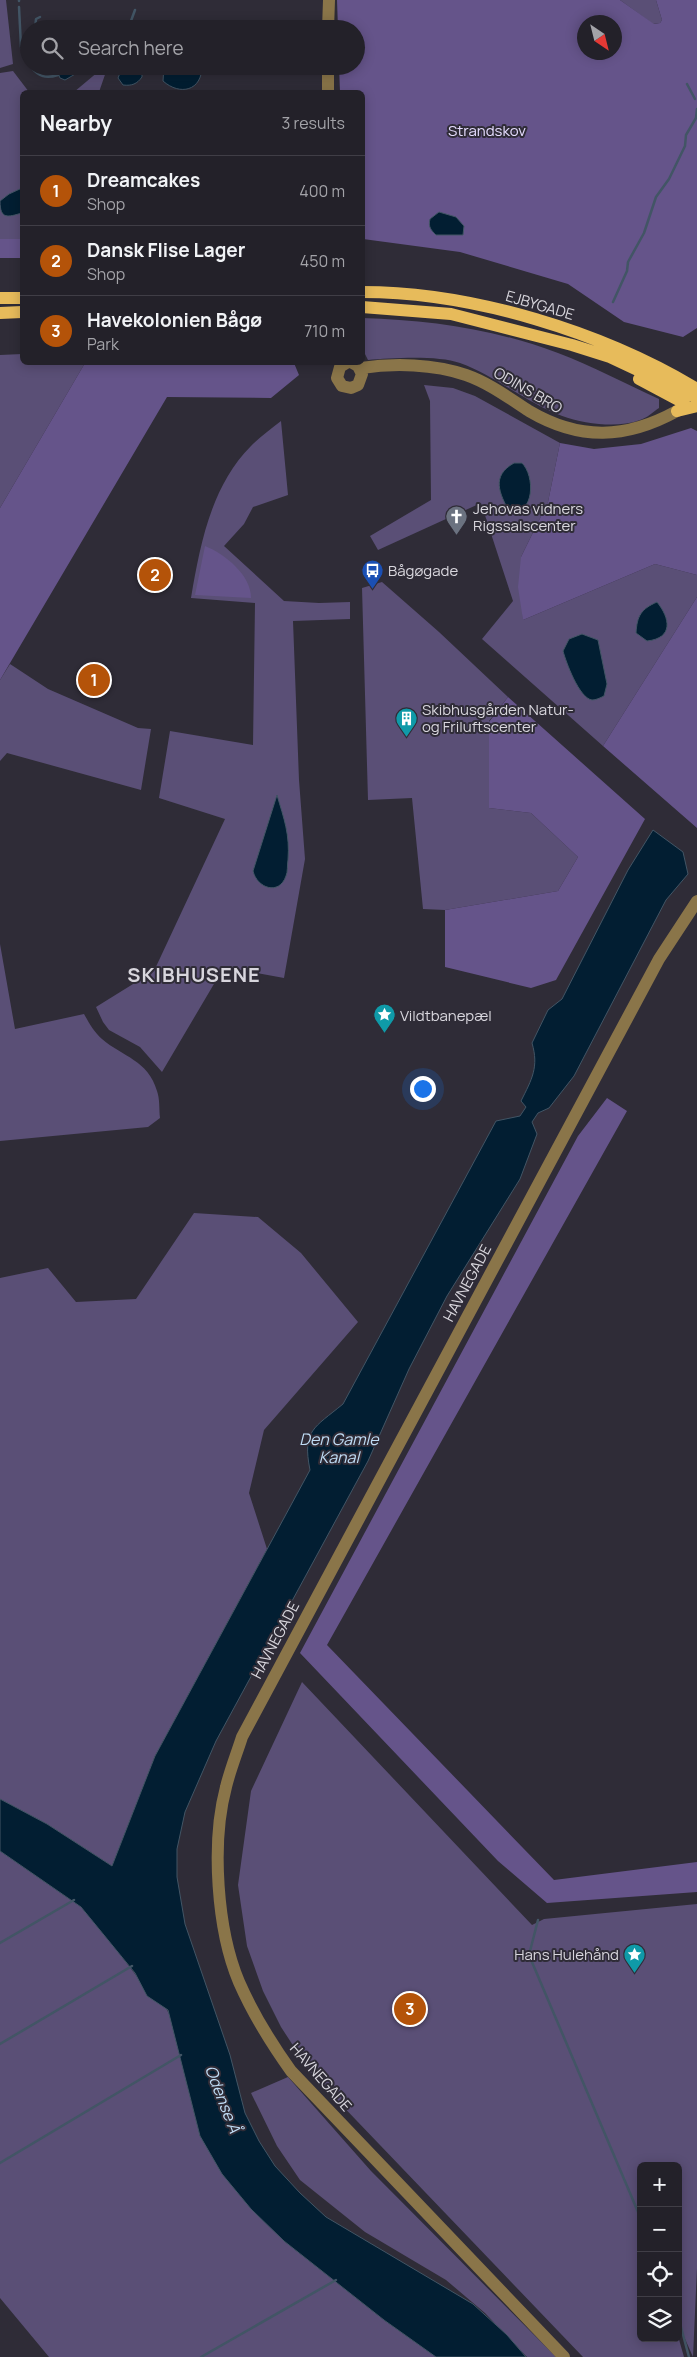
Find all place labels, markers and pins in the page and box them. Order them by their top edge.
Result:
place label: Jehovas vidners Rigssalscenter [473,498,583,536]
church icon: Jehovas vidners Rigssalscenter [445,505,469,536]
pin: 2 [139,556,171,594]
bus stop icon: Bågøgade [360,558,384,589]
place label: Bågøgade [388,560,458,581]
pin: 1 [78,661,110,699]
place label: Skibhusgården Natur- og Friluftscenter [422,699,574,737]
building icon: Skibhusgården Natur- og Friluftscenter [394,706,418,737]
place icon: Vildtbanepæl [372,1003,396,1034]
place label: Vildtbanepæl [400,1005,492,1026]
place icon: Hans Hulehånd [623,1942,647,1973]
place label: Hans Hulehånd [514,1944,619,1965]
pin: 3 [394,1990,426,2028]

